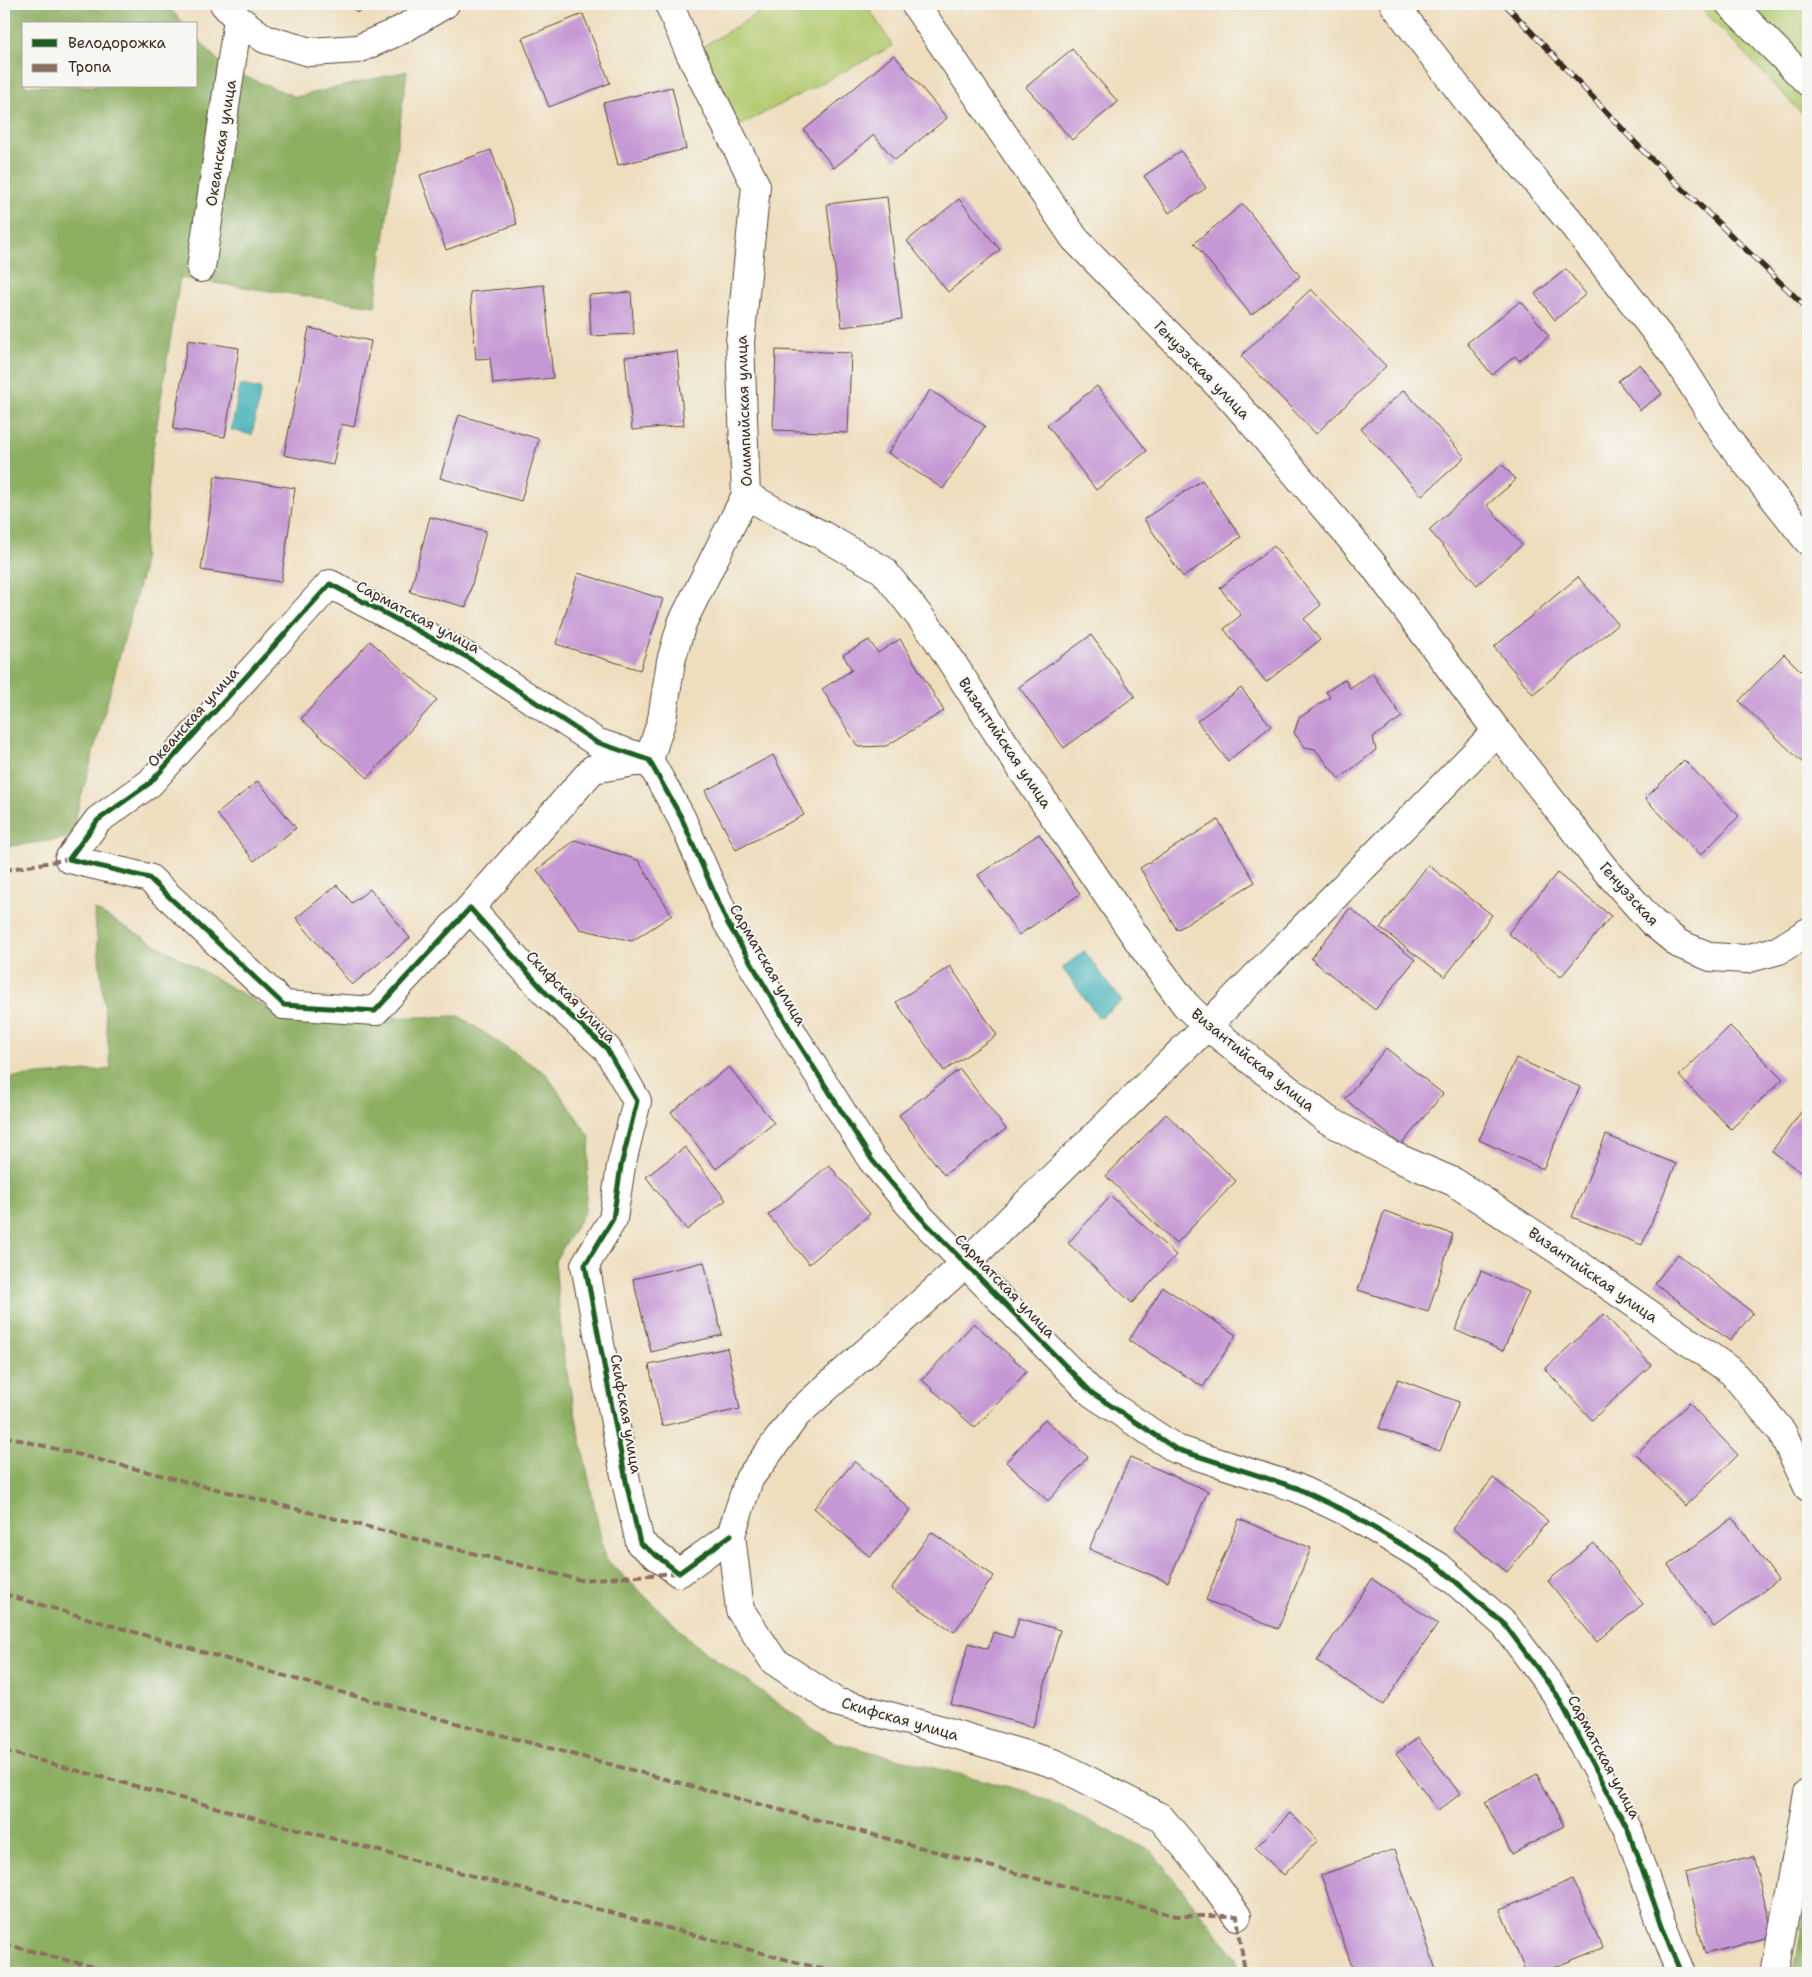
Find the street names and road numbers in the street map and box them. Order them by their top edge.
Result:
street label: Океанская улица [201,78,241,208]
street label: Генуэзская улица [1150,316,1255,424]
street label: Олимпийская улица [731,334,757,487]
street label: Сарматская улица [353,576,484,658]
street label: Океанская улица [143,662,244,771]
street label: Византийская улица [954,674,1057,813]
street label: Генуэзская [1595,858,1663,930]
street label: Сарматская улица [725,901,811,1030]
street label: Скифская улица [522,946,621,1048]
street label: Византийская улица [1187,1004,1320,1117]
street label: Византийская улица [1524,1223,1662,1328]
street label: Сарматская улица [950,1230,1060,1343]
street label: Скифская улица [606,1353,646,1476]
street label: Сарматская улица [1563,1692,1645,1823]
street label: Скифская улица [839,1693,962,1745]

